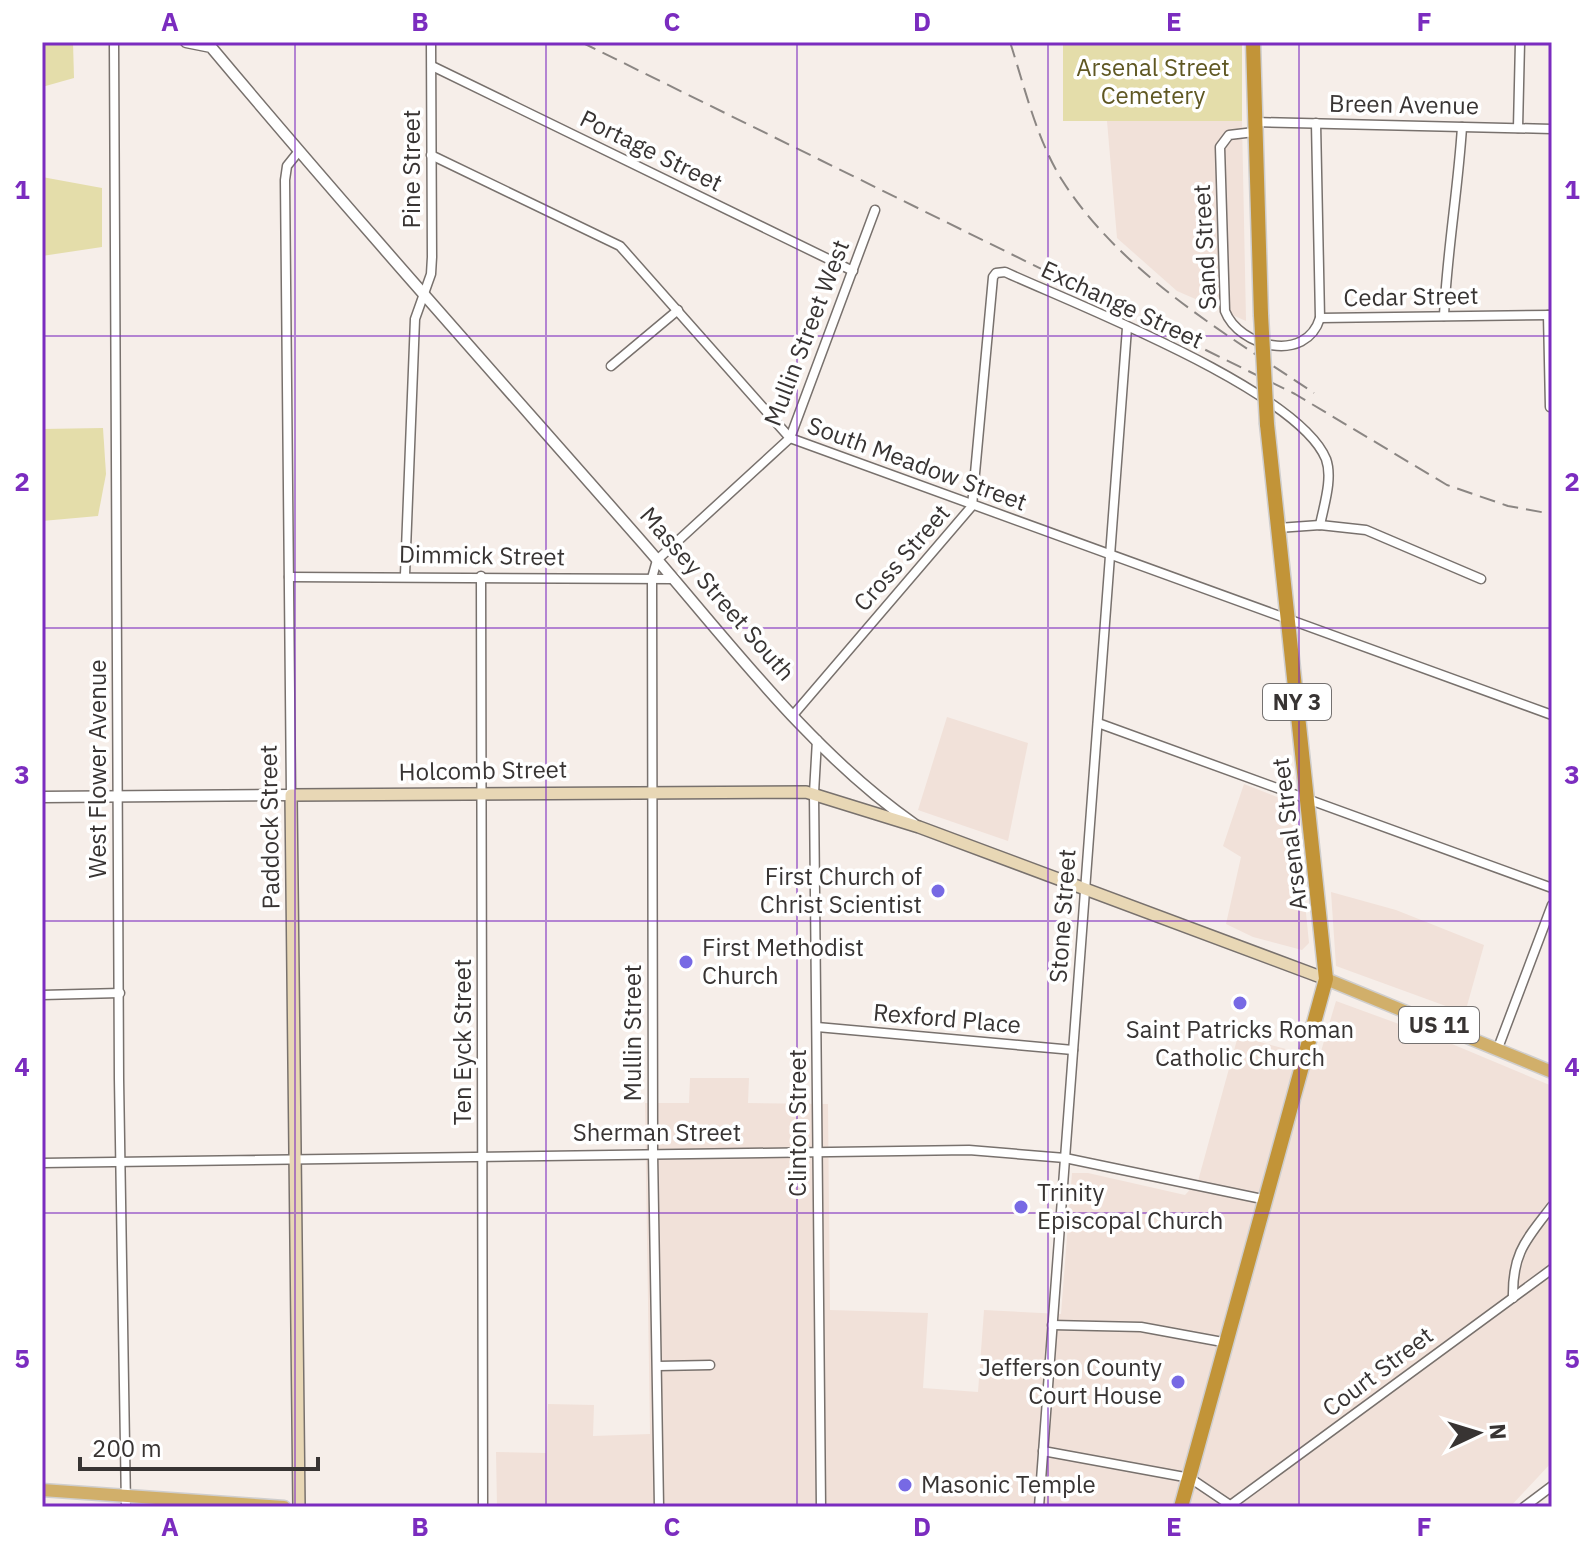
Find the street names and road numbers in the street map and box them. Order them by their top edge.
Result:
street label: Breen Avenue [1329,87,1479,121]
street label: Portage Street [575,102,728,198]
street label: Pine Street [395,110,427,228]
street label: Sand Street [1185,183,1223,311]
street label: Mullin Street West [756,235,856,430]
street label: Exchange Street [1036,253,1209,356]
street label: Cedar Street [1343,279,1479,313]
street label: South Meadow Street [803,408,1032,518]
street label: Cross Street [846,497,957,618]
street label: Massey Street South [633,500,802,687]
street label: Dimmick Street [399,538,565,572]
street label: West Flower Avenue [81,659,113,879]
road number: NY 3 [1263,684,1331,720]
street label: Paddock Street [252,744,286,910]
street label: Holcomb Street [398,753,568,787]
street label: Arsenal Street [1264,756,1314,912]
street label: Stone Street [1041,848,1083,984]
street label: Ten Eyck Street [446,959,478,1125]
street label: Mullin Street [616,964,648,1102]
street label: Rexford Place [872,996,1022,1040]
road number: US 11 [1399,1007,1479,1043]
street label: Clinton Street [781,1049,813,1197]
street label: Sherman Street [573,1116,741,1148]
street label: Court Street [1316,1319,1439,1423]

